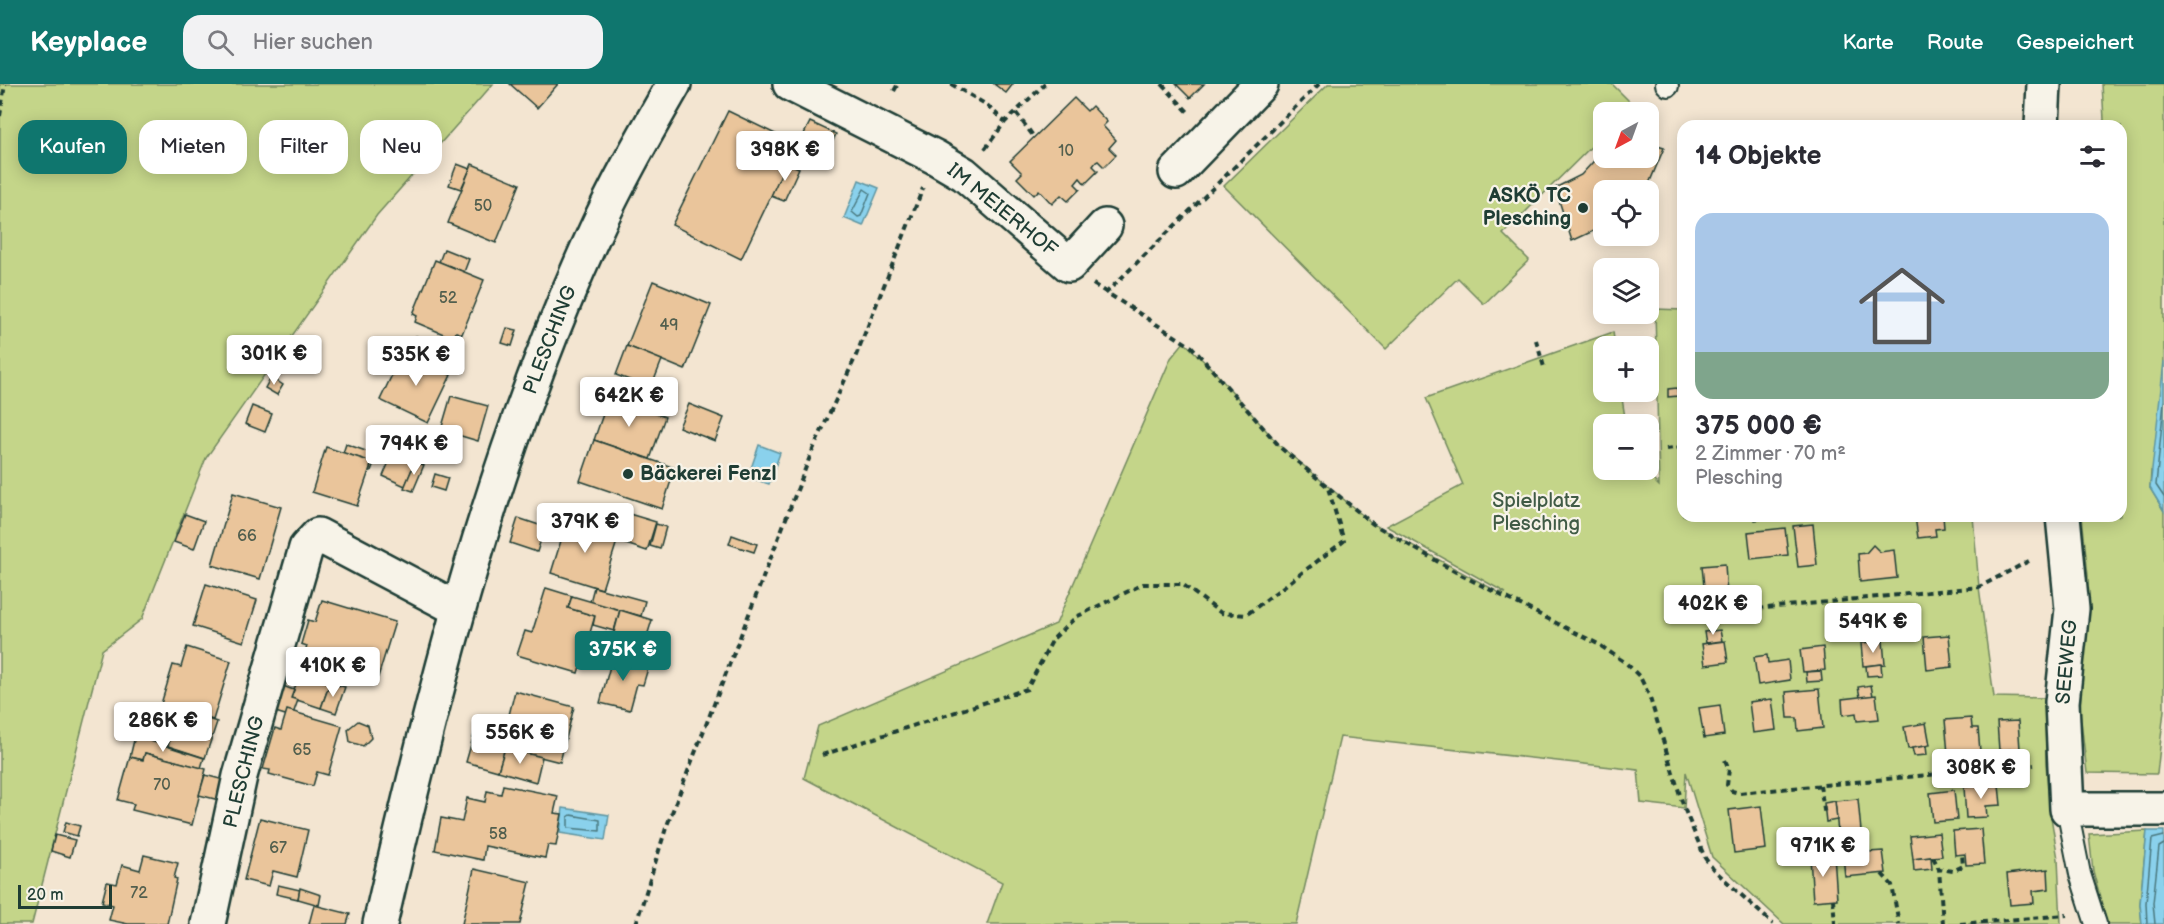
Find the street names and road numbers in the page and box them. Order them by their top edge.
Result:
street label: IM MEIERHOF [942,158,1062,262]
street label: PLESCHING [518,282,582,398]
street label: SEEWEG [2051,619,2083,705]
street label: PLESCHING [219,714,269,830]

